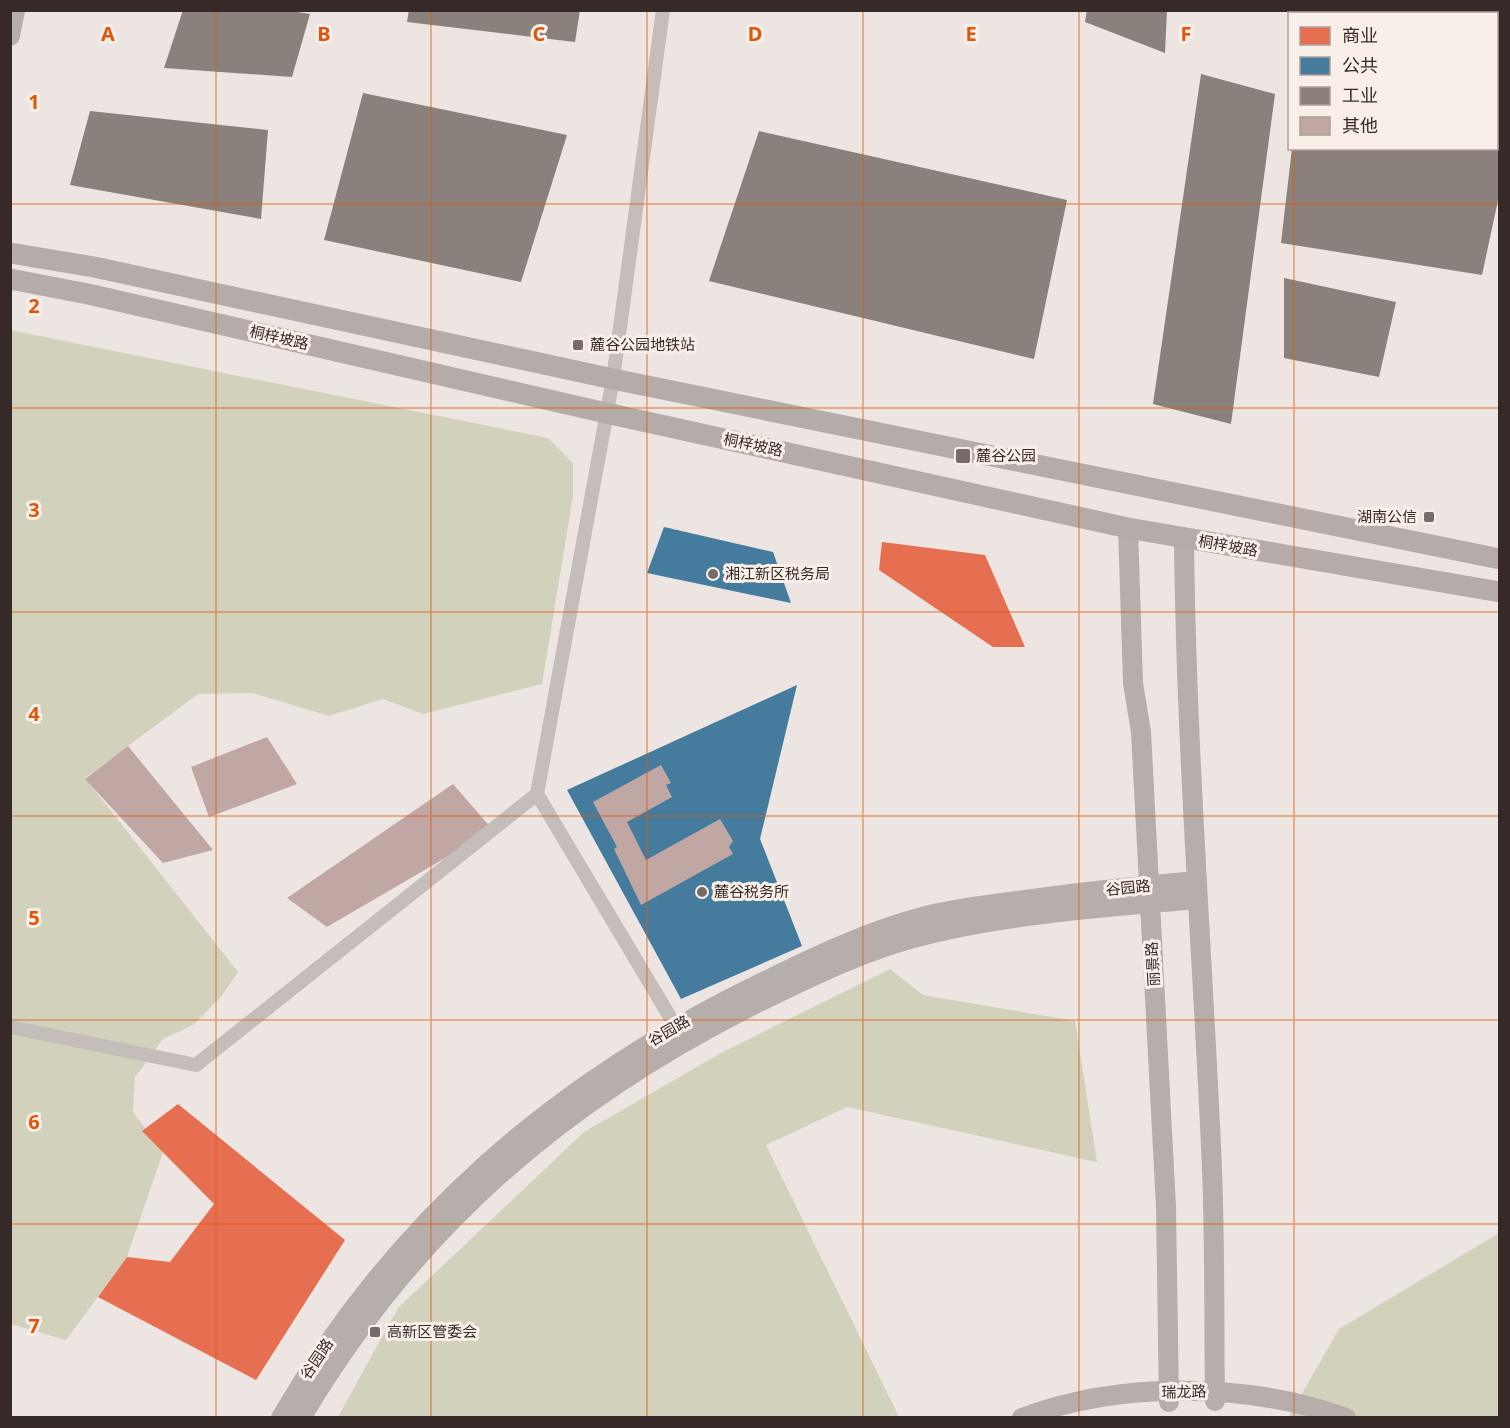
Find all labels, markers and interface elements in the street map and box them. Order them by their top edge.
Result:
legend [1288,12,1498,150]
text: A [101,20,115,47]
text: B [317,20,331,47]
text: C [533,20,546,47]
text: D [748,20,762,47]
text: E [965,20,977,47]
text: F [1181,20,1191,47]
text: 商业 [1342,23,1378,47]
text: 公共 [1342,53,1378,77]
text: 工业 [1342,83,1378,107]
text: 1 [28,88,40,115]
text: 其他 [1342,113,1378,137]
text: 2 [28,292,40,319]
street label: 桐梓坡路 [248,321,311,354]
place label: 麓谷公园地铁站 [590,334,695,354]
marker: 麓谷公园地铁站 [571,338,585,352]
street label: 桐梓坡路 [722,428,785,460]
place label: 麓谷公园 [976,445,1036,465]
marker: 麓谷公园 [954,447,972,465]
text: 3 [28,496,40,523]
place label: 湖南公信 [1357,506,1417,526]
marker: 湖南公信 [1422,510,1436,524]
street label: 桐梓坡路 [1197,530,1259,560]
place label: 湘江新区税务局 [725,563,830,583]
marker: 湘江新区税务局 [706,567,720,581]
text: 4 [28,700,40,727]
street label: 谷园路 [1104,875,1151,899]
place label: 麓谷税务所 [714,881,789,901]
marker: 麓谷税务所 [695,885,709,899]
text: 5 [28,904,40,931]
street label: 丽景路 [1141,941,1163,987]
street label: 谷园路 [644,1010,693,1050]
text: 6 [28,1108,40,1135]
text: 7 [28,1312,40,1339]
place label: 高新区管委会 [387,1321,477,1341]
marker: 高新区管委会 [368,1325,382,1339]
street label: 谷园路 [295,1334,337,1383]
street label: 瑞龙路 [1161,1381,1207,1401]

